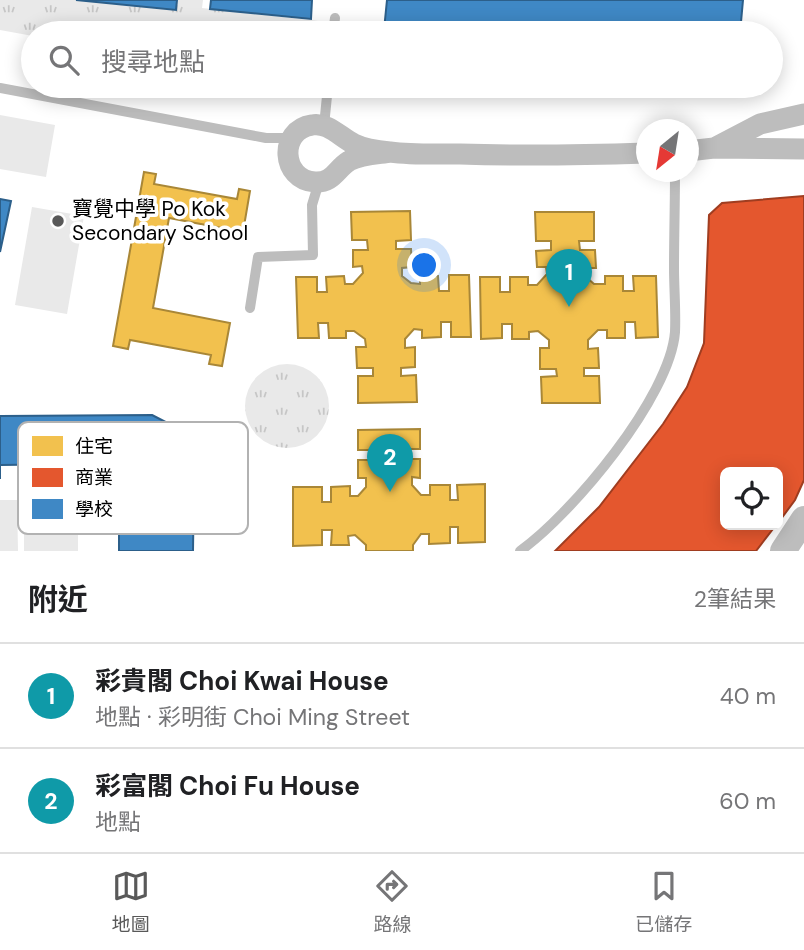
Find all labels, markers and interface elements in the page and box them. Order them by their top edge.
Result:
search box [21,21,783,98]
icon: search [45,41,83,79]
text: 搜尋地點 [101,45,205,79]
north arrow [636,119,699,182]
place label: 寶覺中學 Po Kok Secondary School [72,195,248,247]
marker: 寶覺中學 Po Kok Secondary School [50,213,66,229]
your location [407,248,441,282]
pin: 1 [546,249,592,307]
legend [18,422,248,534]
text: 住宅 [75,434,113,459]
pin: 2 [367,434,413,492]
text: 商業 [75,465,113,490]
map controls [720,467,783,530]
button: locate [720,467,783,530]
text: 學校 [75,497,113,522]
text: 附近 [28,580,88,619]
text: 2筆結果 [694,584,776,614]
text: 彩貴閣 Choi Kwai House [95,664,389,698]
text: 1 [47,681,55,711]
text: 40 m [720,681,776,711]
text: 地點 · 彩明街 Choi Ming Street [95,702,410,732]
text: 彩富閣 Choi Fu House [95,769,360,803]
text: 2 [44,786,58,816]
text: 60 m [719,786,776,816]
text: 地點 [95,807,141,837]
tab: 地圖 [112,867,150,937]
tab: 路線 [373,867,411,937]
tab: 已儲存 [635,867,692,937]

